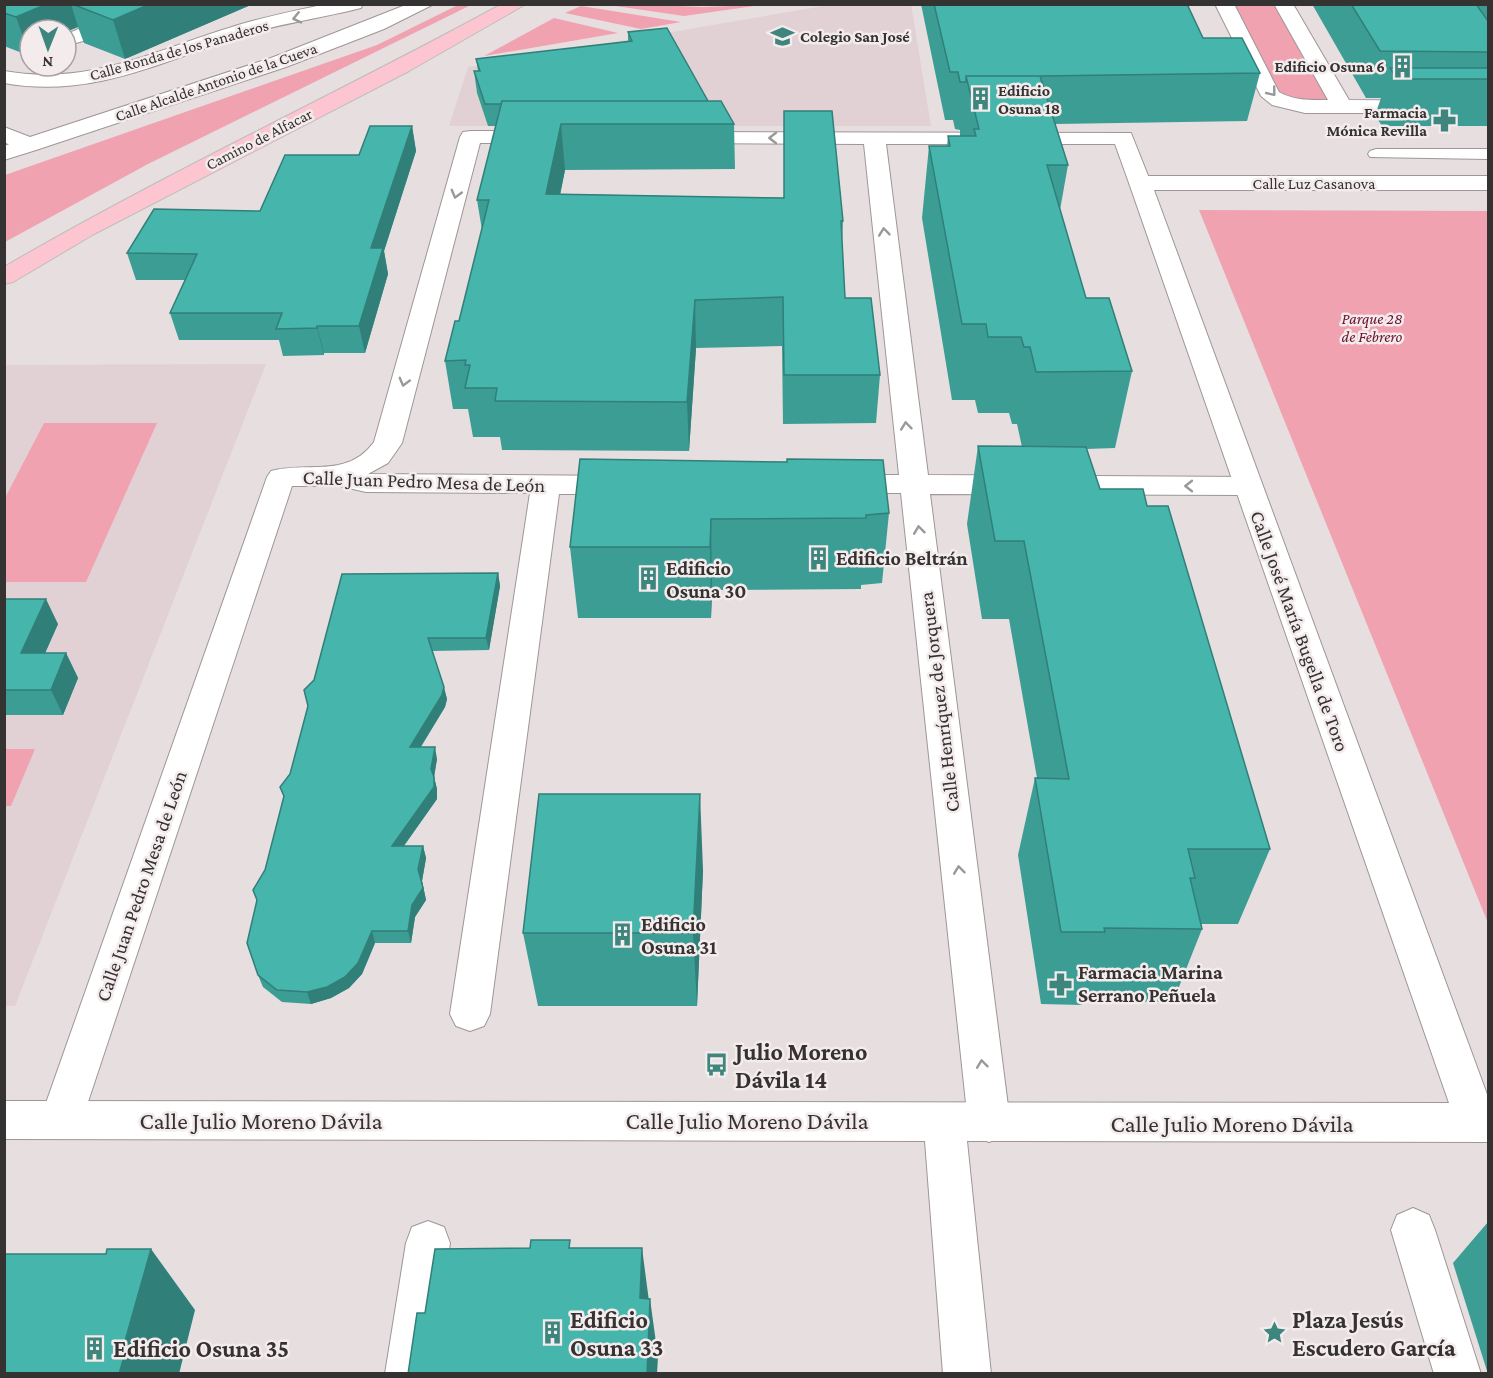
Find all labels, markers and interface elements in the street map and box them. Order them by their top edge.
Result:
one-way arrow [292,10,302,23]
street label: Calle Ronda de los Panaderos [88,16,270,84]
north arrow [18,18,78,78]
school or university icon: Colegio San José [769,23,795,49]
place label: Colegio San José [800,28,910,45]
street label: Calle Alcalde Antonio de la Cueva [113,39,320,125]
building icon: Edificio Osuna 6 [1390,53,1416,79]
text: N [42,54,53,71]
place label: Edificio Osuna 6 [1275,58,1385,75]
place label: Edificio Osuna 18 [998,82,1060,117]
one-way arrow [1264,85,1275,96]
building icon: Edificio Osuna 18 [967,86,993,112]
place label: Farmacia Mónica Revilla [1326,104,1427,139]
street label: Camino de Alfacar [203,105,315,173]
pharmacy icon: Farmacia Mónica Revilla [1432,108,1458,134]
one-way arrow [769,132,778,144]
street label: Calle Luz Casanova [1253,175,1376,192]
one-way arrow [450,189,463,199]
one-way arrow [879,228,891,237]
park label: Parque 28 de Febrero [1342,310,1403,345]
one-way arrow [399,377,412,387]
one-way arrow [900,422,913,431]
street label: Calle Juan Pedro Mesa de León [302,466,546,497]
one-way arrow [1185,480,1194,492]
street label: Calle José María Bugella de Toro [1245,508,1354,755]
one-way arrow [913,526,925,535]
building icon: Edificio Beltrán [805,545,831,571]
place label: Edificio Beltrán [836,547,968,569]
place label: Edificio Osuna 30 [666,557,746,602]
building icon: Edificio Osuna 30 [635,566,661,592]
street label: Calle Henríquez de Jorquera [915,590,964,814]
street label: Calle Juan Pedro Mesa de León [91,768,192,1005]
one-way arrow [953,865,966,874]
place label: Edificio Osuna 31 [641,913,717,958]
building icon: Edificio Osuna 31 [610,922,636,948]
place label: Farmacia Marina Serrano Peñuela [1078,961,1223,1006]
pharmacy icon: Farmacia Marina Serrano Peñuela [1047,971,1073,997]
place label: Julio Moreno Dávila 14 [732,1038,867,1093]
bus stop icon: Julio Moreno Dávila 14 [704,1052,730,1078]
one-way arrow [976,1059,989,1068]
street label: Calle Julio Moreno Dávila [139,1107,383,1134]
street label: Calle Julio Moreno Dávila [625,1107,869,1134]
street label: Calle Julio Moreno Dávila [1110,1110,1354,1137]
place label: Edificio Osuna 33 [570,1306,663,1361]
place label: Plaza Jesús Escudero García [1292,1306,1456,1361]
building icon: Edificio Osuna 33 [539,1320,565,1346]
place icon: Plaza Jesús Escudero García [1261,1320,1287,1346]
building icon: Edificio Osuna 35 [82,1335,108,1361]
place label: Edificio Osuna 35 [113,1335,289,1362]

